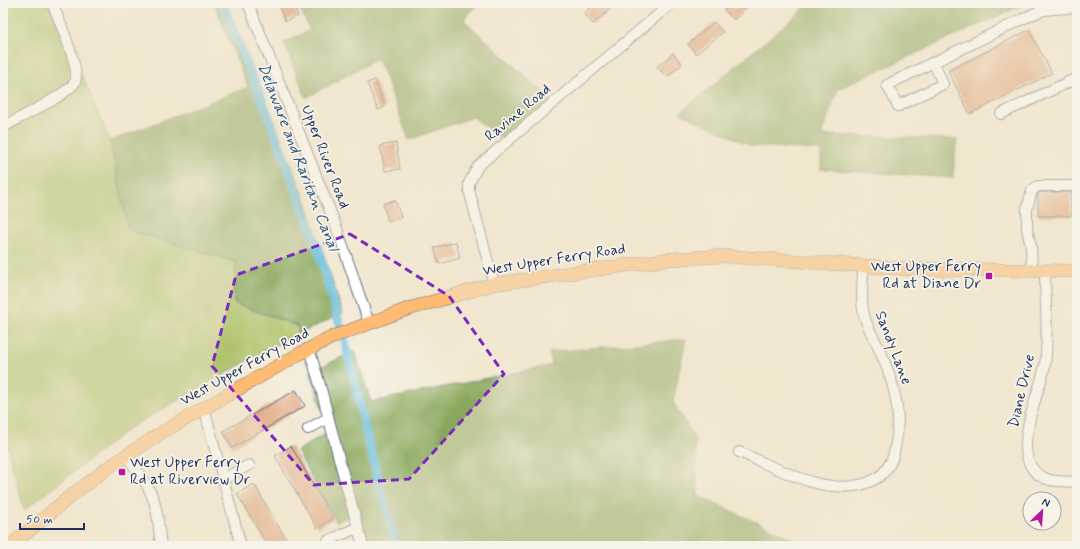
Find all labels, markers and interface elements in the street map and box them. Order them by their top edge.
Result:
water label: Delaware and Raritan Canal [252,60,345,256]
street label: Ravine Road [481,80,555,146]
street label: Upper River Road [296,102,354,212]
street label: West Upper Ferry Road [481,239,627,281]
place label: West Upper Ferry Rd at Diane Dr [871,257,981,294]
marker: West Upper Ferry Rd at Diane Dr [984,271,994,281]
street label: Sandy Lane [870,308,916,388]
street label: West Upper Ferry Road [177,323,313,411]
street label: Diane Drive [1004,352,1040,430]
place label: West Upper Ferry Rd at Riverview Dr [130,453,250,490]
marker: West Upper Ferry Rd at Riverview Dr [117,467,127,477]
north arrow [1022,491,1062,531]
text: N [1040,495,1052,511]
scale bar [20,505,84,531]
text: 50 m [26,512,53,528]

